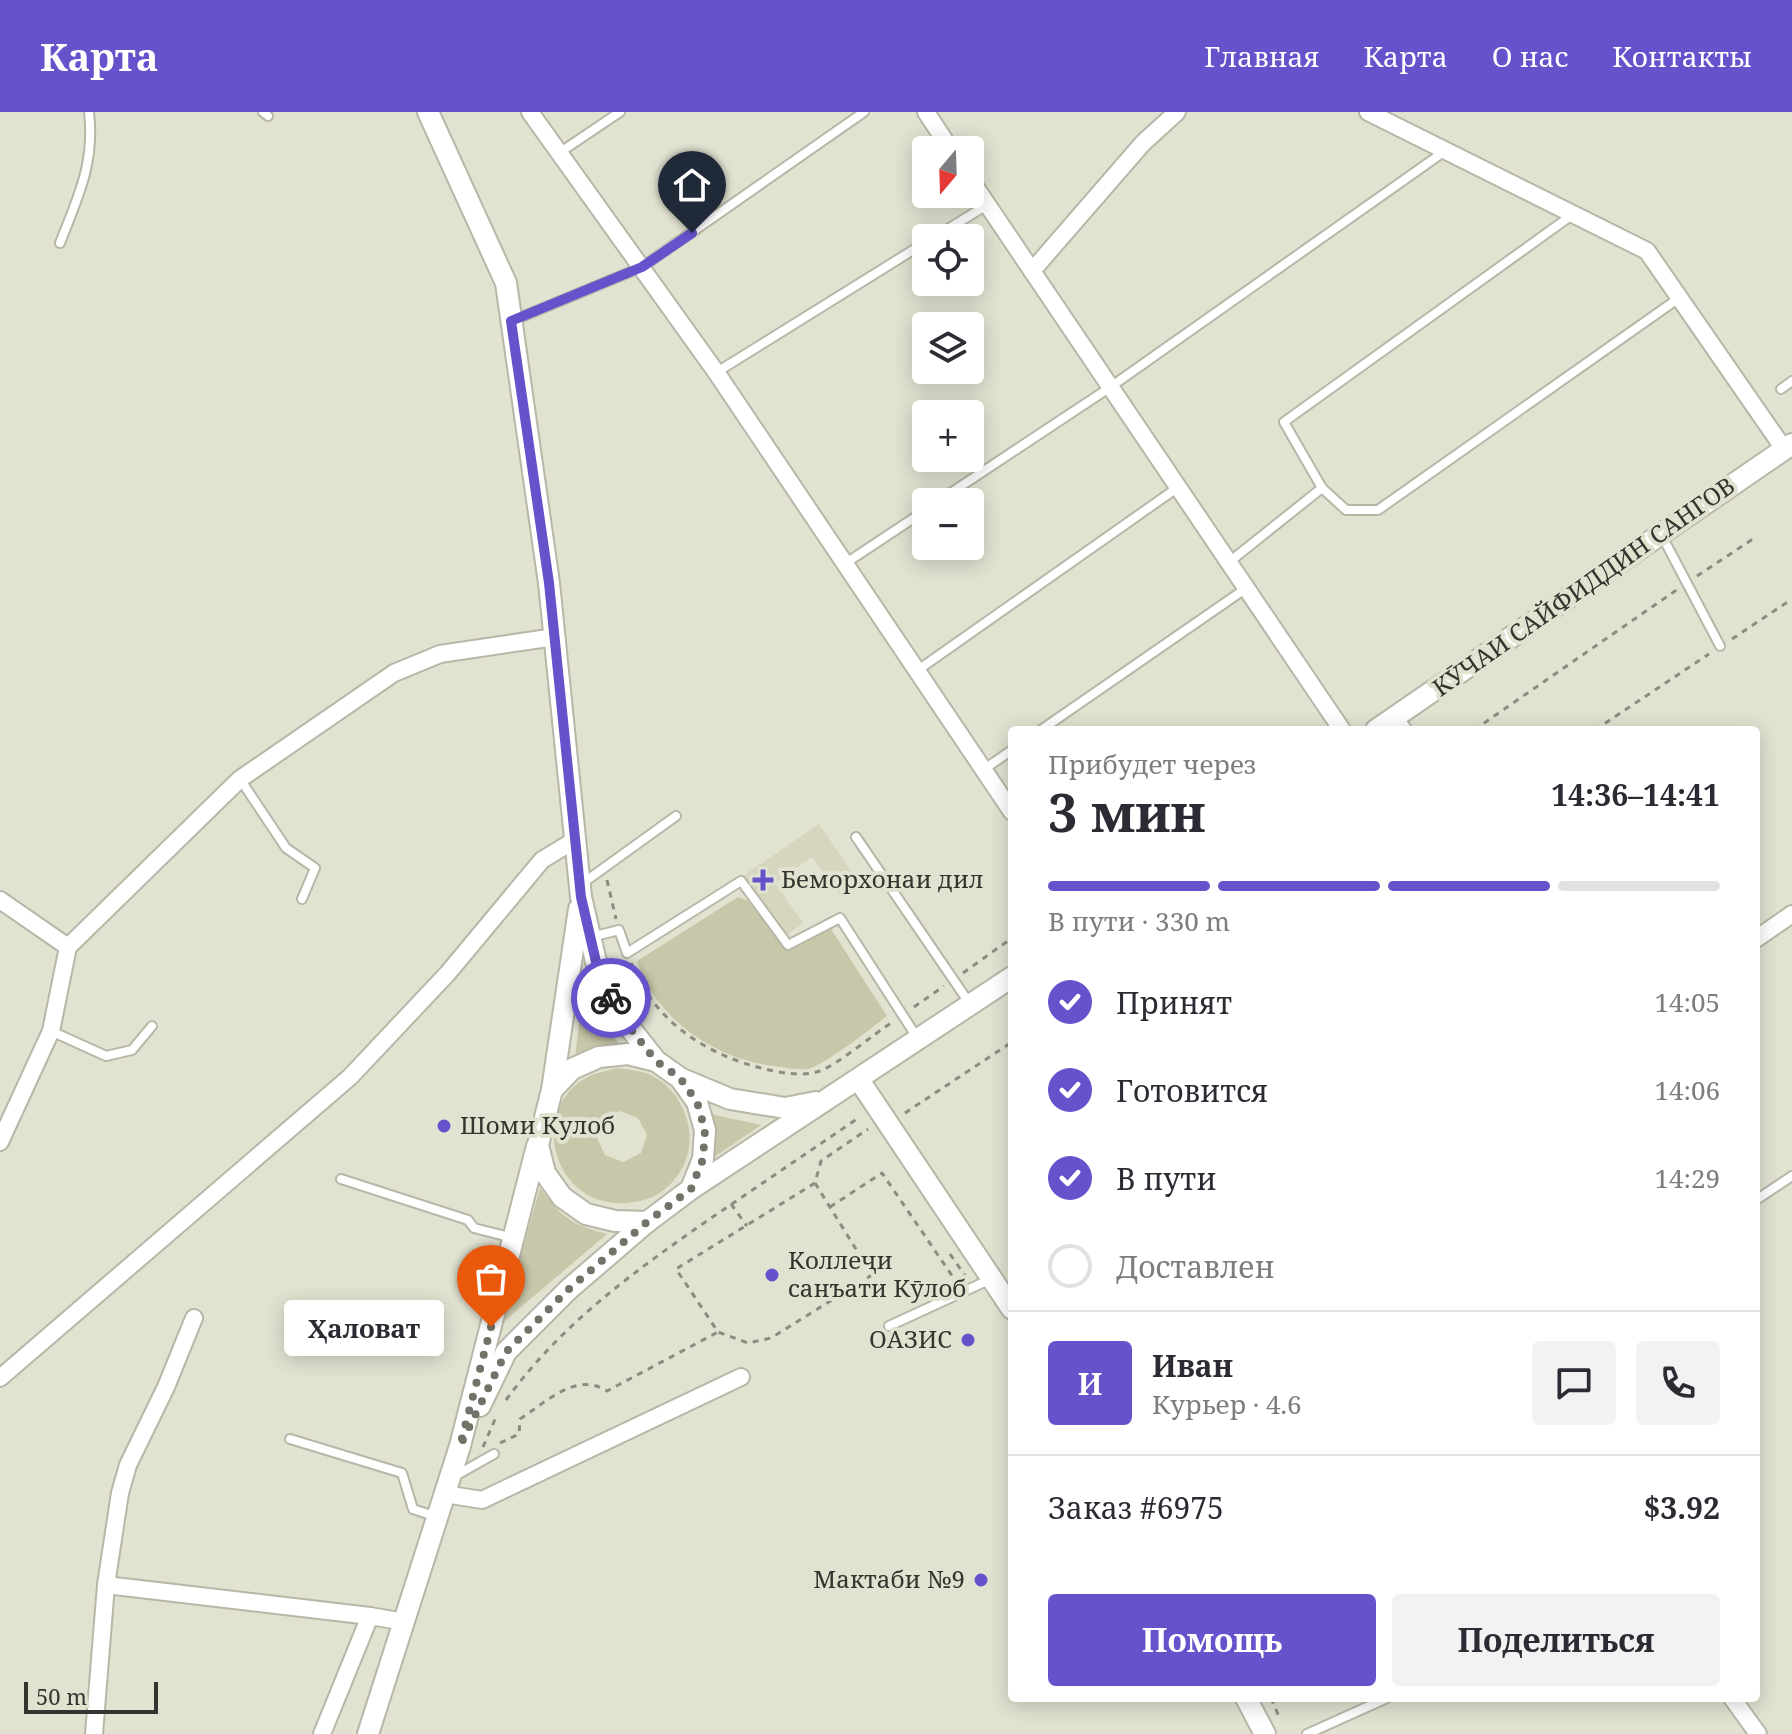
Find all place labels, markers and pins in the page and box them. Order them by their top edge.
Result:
pin [658,151,726,233]
place label: Беморхонаи дил [781,862,984,895]
marker: Беморхонаи дил [752,869,774,891]
place label: Шоми Кулоб [460,1108,615,1141]
marker: Шоми Кулоб [435,1117,453,1135]
place label: Коллеҷи санъати Кӯлоб [788,1243,966,1304]
pin [457,1245,525,1327]
marker: Коллеҷи санъати Кӯлоб [763,1266,781,1284]
callout: Ҳаловат [283,1299,443,1355]
place label: ОАЗИС [869,1322,952,1355]
marker: ОАЗИС [959,1331,977,1349]
place label: Мактаби №9 [813,1562,965,1595]
marker: Мактаби №9 [972,1571,990,1589]

